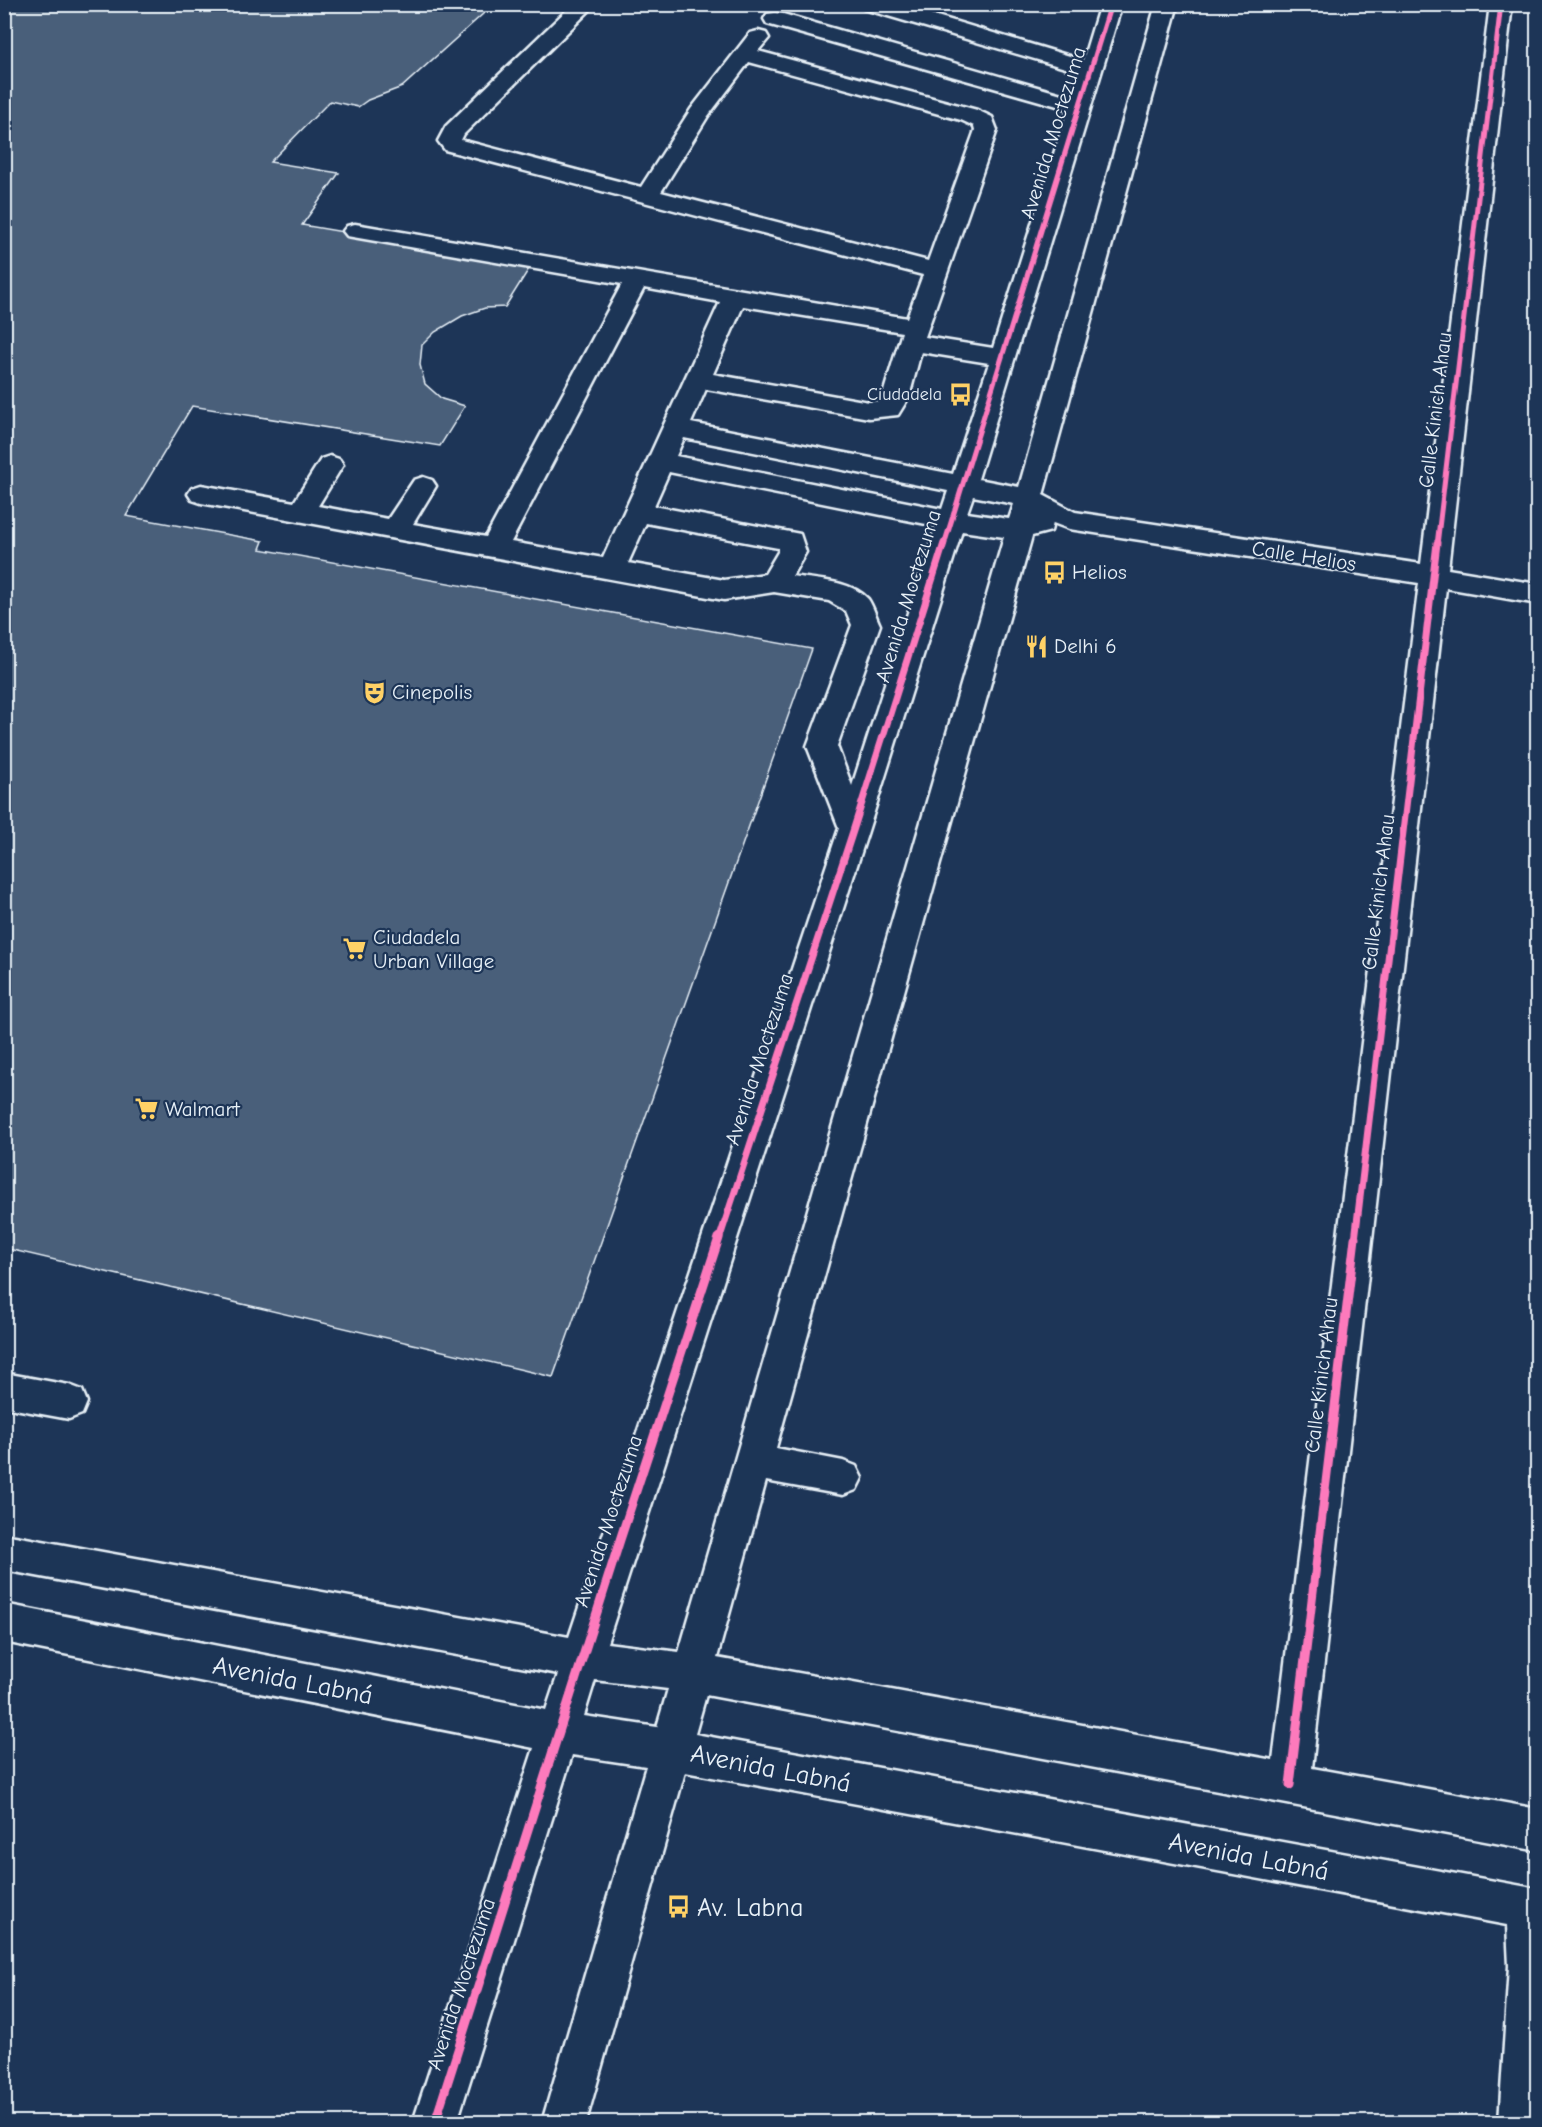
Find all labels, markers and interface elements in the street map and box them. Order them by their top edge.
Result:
street label: Avenida Moctezuma [1015,44,1091,222]
street label: Calle Kinich Ahau [1414,331,1456,489]
bus stop icon: Ciudadela [947,381,973,407]
place label: Ciudadela [867,384,942,405]
street label: Avenida Moctezuma [870,507,946,685]
street label: Calle Helios [1250,536,1358,576]
bus stop icon: Helios [1041,559,1067,585]
place label: Helios [1072,560,1127,584]
restaurant icon: Delhi 6 [1023,633,1049,659]
place label: Delhi 6 [1054,634,1117,658]
theatre icon: Cinepolis [361,679,387,705]
place label: Cinepolis [392,680,472,704]
street label: Calle Kinich Ahau [1357,813,1399,971]
place label: Ciudadela Urban Village [373,925,494,973]
supermarket icon: Ciudadela Urban Village [342,936,368,962]
street label: Avenida Moctezuma [720,970,798,1148]
supermarket icon: Walmart [134,1096,160,1122]
place label: Walmart [165,1097,241,1121]
street label: Calle Kinich Ahau [1300,1296,1342,1454]
street label: Avenida Moctezuma [569,1432,647,1610]
street label: Avenida Labná [210,1651,375,1711]
street label: Avenida Labná [688,1739,853,1799]
street label: Avenida Labná [1166,1827,1331,1887]
place label: Av. Labna [697,1893,803,1923]
bus stop icon: Av. Labna [666,1894,692,1920]
street label: Avenida Moctezuma [422,1895,500,2073]

